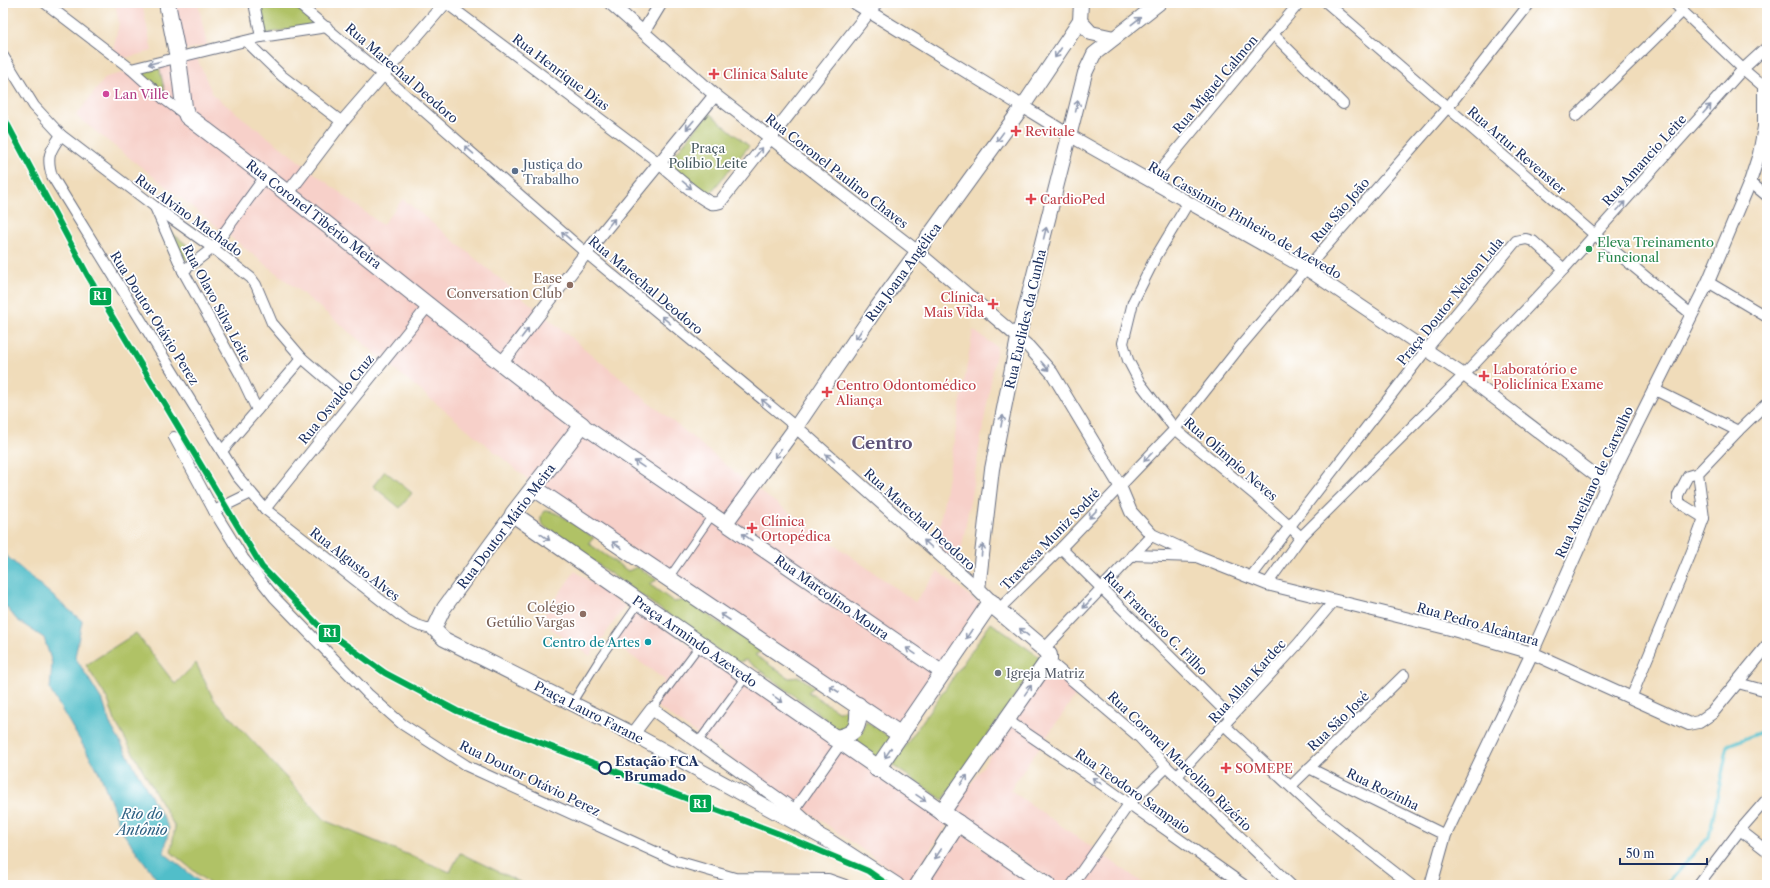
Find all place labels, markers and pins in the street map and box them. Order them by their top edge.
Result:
place label: Clínica Salute [723,66,808,82]
marker: Clínica Salute [708,68,720,80]
place label: Lan Ville [114,86,169,102]
marker: Lan Ville [101,89,111,99]
place label: Revitale [1025,123,1075,139]
marker: Revitale [1010,125,1022,137]
place label: Justiça do Trabalho [521,156,583,187]
marker: Justiça do Trabalho [510,166,520,176]
place label: CardioPed [1040,191,1105,207]
marker: CardioPed [1025,193,1037,205]
place label: Eleva Treinamento Funcional [1597,234,1714,265]
marker: Eleva Treinamento Funcional [1584,244,1594,254]
place label: Ease Conversation Club [446,270,562,301]
marker: Ease Conversation Club [565,280,575,290]
place label: Clínica Mais Vida [923,289,984,320]
marker: Clínica Mais Vida [987,298,999,310]
place label: Laboratório e Policlínica Exame [1493,361,1604,392]
marker: Laboratório e Policlínica Exame [1478,370,1490,382]
place label: Centro Odontomédico Aliança [835,377,976,408]
marker: Centro Odontomédico Aliança [821,386,833,398]
place label: Clínica Ortopédica [761,513,831,544]
marker: Clínica Ortopédica [746,522,758,534]
place label: Colégio Getúlio Vargas [486,599,575,630]
marker: Colégio Getúlio Vargas [578,609,588,619]
place label: Centro de Artes [542,634,640,650]
marker: Centro de Artes [643,637,653,647]
place label: Igreja Matriz [1006,665,1085,681]
marker: Igreja Matriz [993,668,1003,678]
place label: Estação FCA - Brumado [615,753,700,784]
place label: SOMEPE [1235,760,1293,776]
marker: Estação FCA - Brumado [598,761,612,775]
marker: SOMEPE [1220,762,1232,774]

